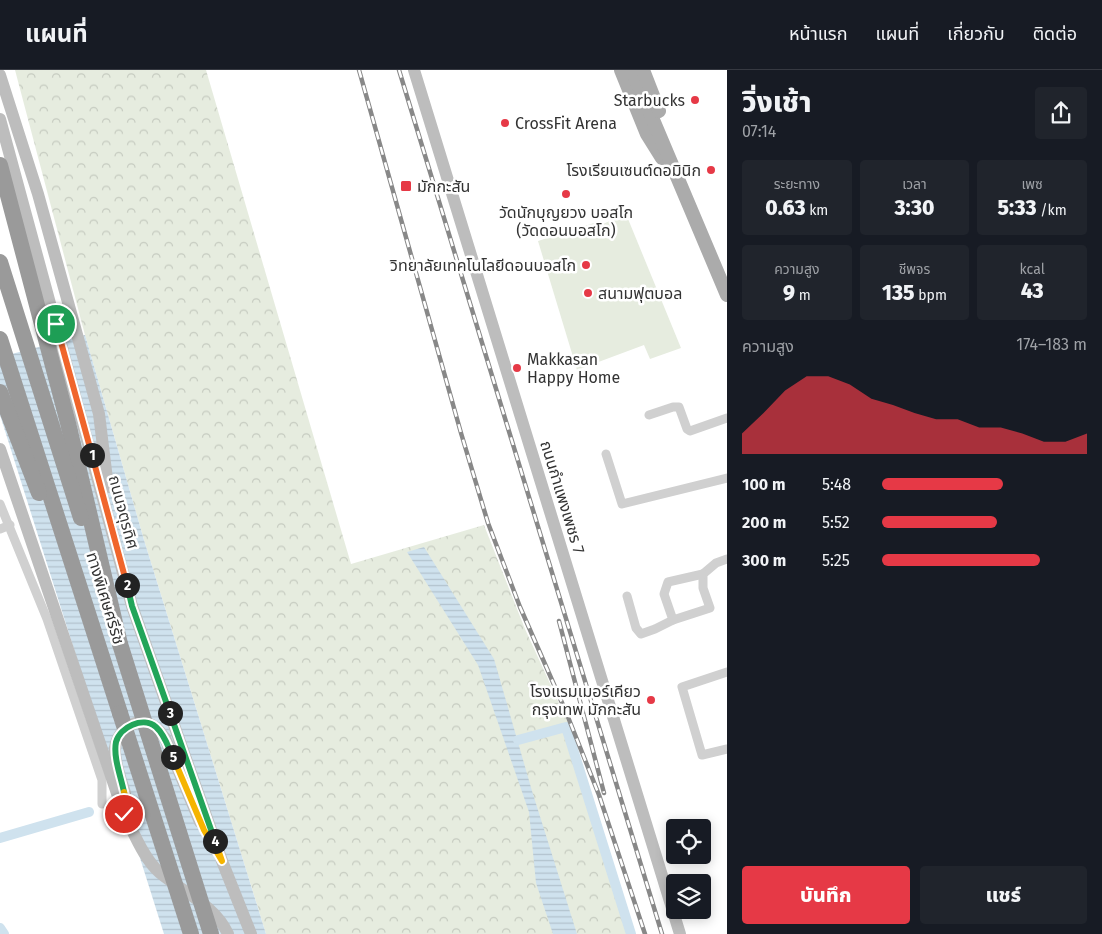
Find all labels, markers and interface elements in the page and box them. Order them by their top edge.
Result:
text: แผนที่ [25,20,88,48]
text: หน้าแรก [789,23,847,45]
text: แผนที่ [875,23,919,45]
text: เกี่ยวกับ [947,23,1005,45]
text: ติดต่อ [1033,23,1077,45]
text: วิ่งเช้า [742,86,811,119]
button: share [1035,87,1087,139]
place label: Starbucks [614,91,685,110]
marker: Starbucks [689,94,701,106]
place label: CrossFit Arena [515,114,617,133]
marker: CrossFit Arena [499,117,511,129]
text: 07:14 [742,122,776,141]
place label: โรงเรียนเซนต์ดอมินิก [566,161,701,180]
marker: โรงเรียนเซนต์ดอมินิก [705,164,717,176]
text: ระยะทาง [774,176,820,193]
text: เวลา [902,176,927,193]
text: เพซ [1021,176,1043,193]
place label: มักกะสัน [417,177,470,196]
marker: มักกะสัน [399,179,413,193]
marker: วัดนักบุญยวง บอสโก (วัดดอนบอสโก) [560,188,572,200]
text: 0.63 [765,195,805,221]
text: 3:30 [895,195,934,221]
text: 5:33 [998,195,1037,221]
text: km [805,202,828,219]
text: /km [1037,202,1067,219]
place label: วัดนักบุญยวง บอสโก (วัดดอนบอสโก) [499,203,633,240]
place label: วิทยาลัยเทคโนโลยีดอนบอสโก [389,256,576,275]
marker: วิทยาลัยเทคโนโลยีดอนบอสโก [580,259,592,271]
text: ความสูง [774,261,819,278]
text: ชีพจร [899,261,930,278]
text: kcal [1020,261,1045,278]
text: 43 [1021,278,1044,304]
text: 9 [783,280,795,306]
text: 135 [882,280,915,306]
place label: สนามฟุตบอล [598,284,682,303]
marker: สนามฟุตบอล [582,287,594,299]
text: m [795,287,811,304]
text: bpm [915,287,947,304]
pin [35,303,77,345]
icon: arrive [42,310,70,338]
text: 174–183 m [1016,335,1087,354]
text: ความสูง [742,337,794,356]
place label: Makkasan Happy Home [527,350,620,387]
marker: Makkasan Happy Home [511,362,523,374]
street label: ถนนกำแพงเพชร 7 [536,438,589,556]
pin: 1 [80,442,104,468]
text: 1 [89,447,96,464]
street label: ถนนจตุรทิศ [105,473,142,551]
text: 100 m [742,475,785,494]
text: 5:48 [822,475,851,494]
text: 200 m [742,513,786,532]
text: 5:52 [822,513,850,532]
street label: ทางพิเศษศรีรัช [83,550,129,646]
text: 300 m [742,551,786,570]
text: 5:25 [822,551,850,570]
pin: 2 [114,572,140,598]
text: 2 [124,577,131,594]
place label: โรงแรมเมอร์เคียว กรุงเทพ มักกะสัน [530,682,641,719]
marker: โรงแรมเมอร์เคียว กรุงเทพ มักกะสัน [645,694,657,706]
pin: 3 [158,700,182,726]
text: 3 [167,705,174,722]
pin: 5 [160,744,186,770]
text: 5 [170,749,177,766]
pin [103,793,145,835]
icon: check [110,800,138,828]
map controls [666,819,711,919]
button: locate [666,819,711,864]
pin: 4 [202,828,228,854]
text: 4 [212,833,219,850]
button: บันทึก [742,866,910,924]
button: แชร์ [920,866,1087,924]
button: layers [666,874,711,919]

